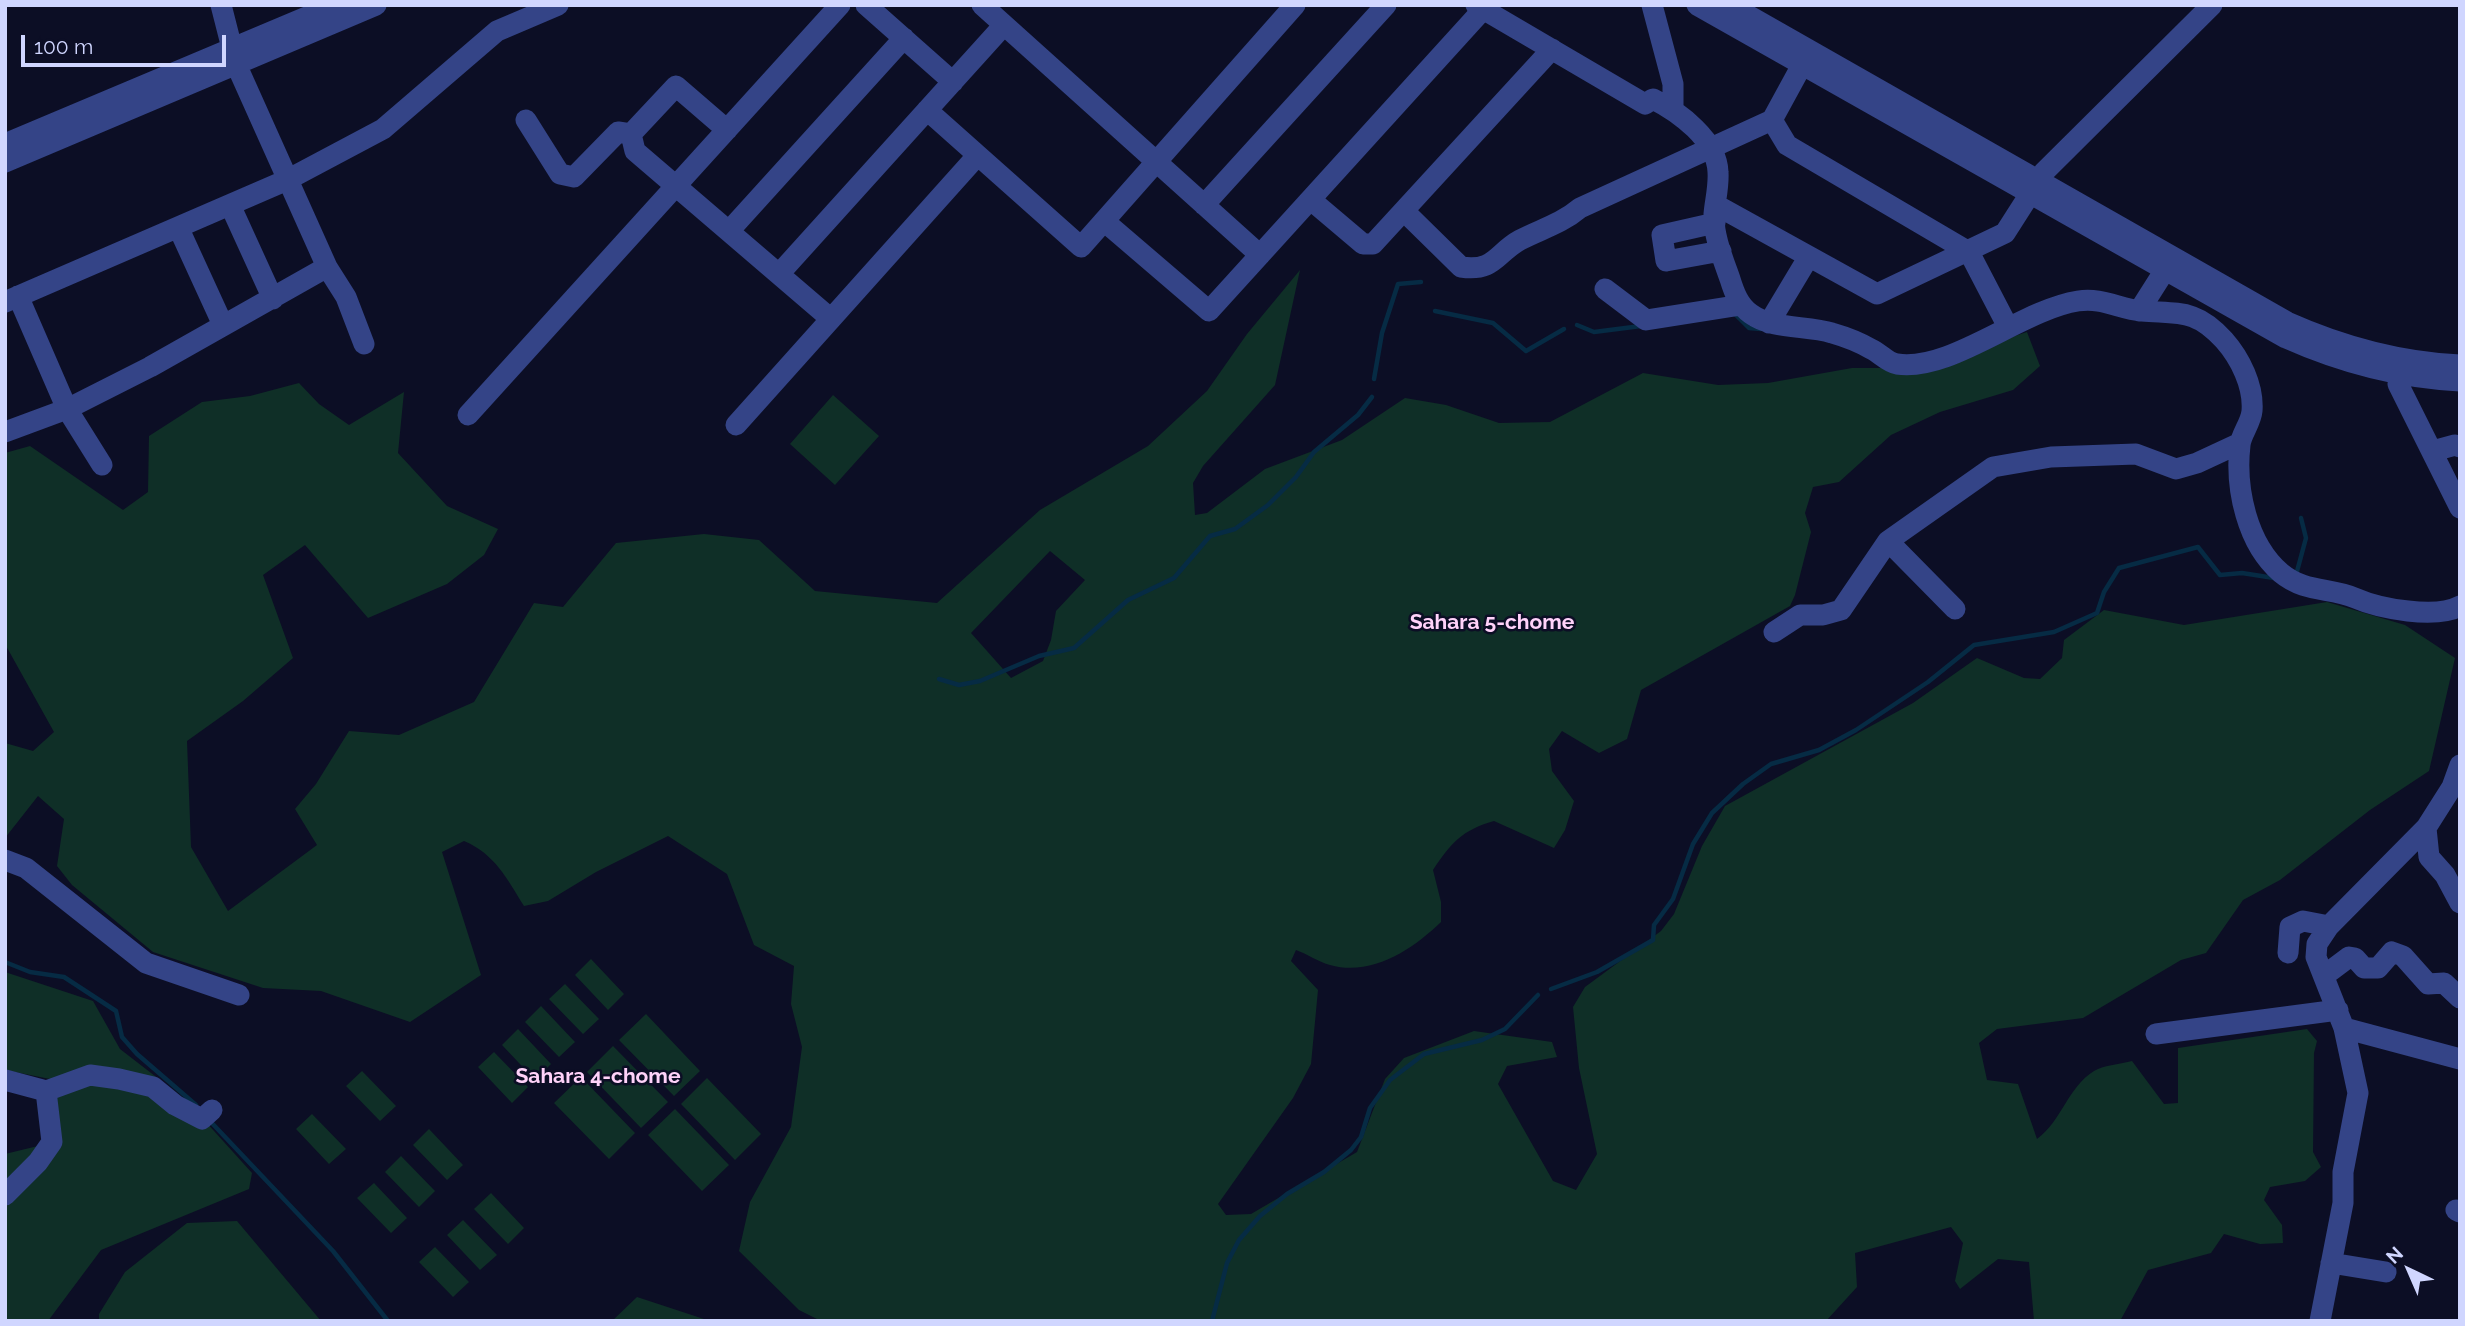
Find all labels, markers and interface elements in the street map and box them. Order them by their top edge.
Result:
scale bar [24,21,229,65]
text: 100 m [34,34,93,59]
district label: Sahara 5-chome [1410,610,1574,636]
district label: Sahara 4-chome [516,1064,680,1090]
north arrow [2374,1235,2444,1305]
text: N [2382,1242,2407,1268]

